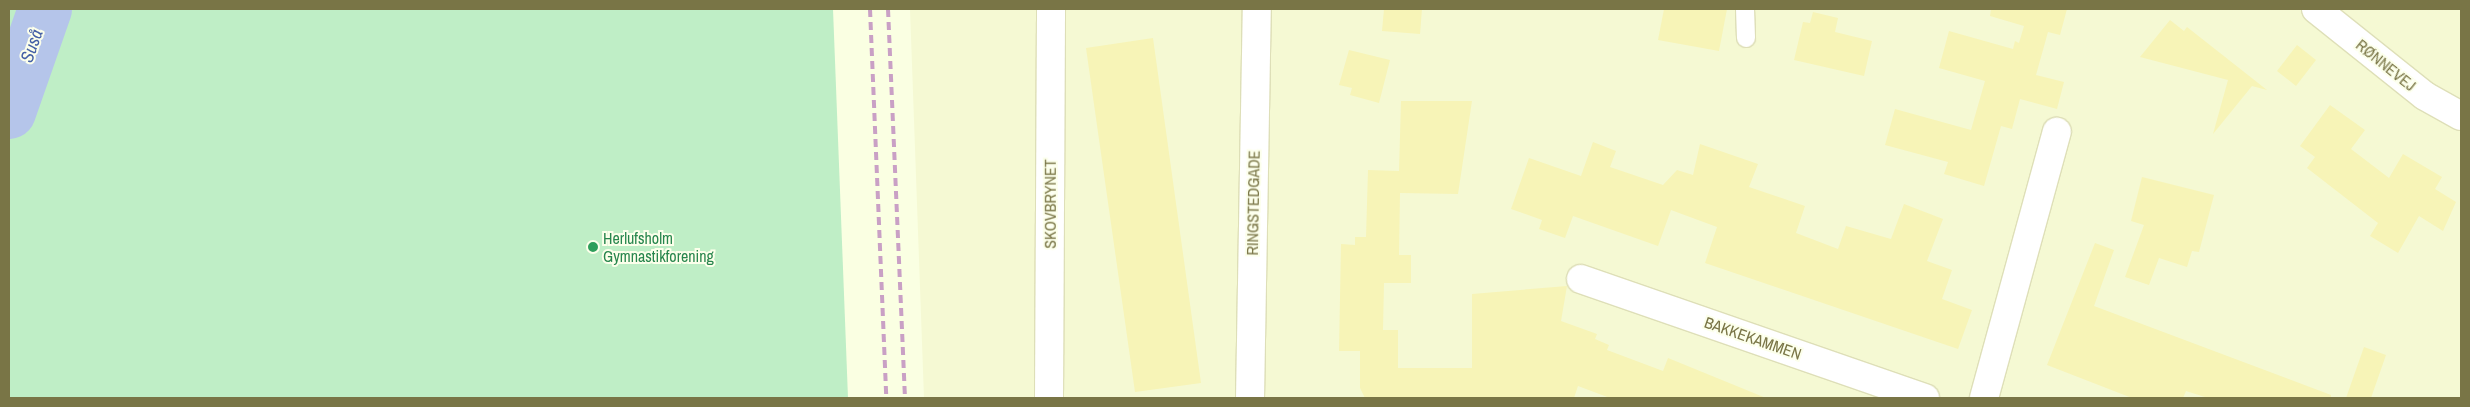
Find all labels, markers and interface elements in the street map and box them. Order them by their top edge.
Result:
water label: Suså [16,27,48,65]
street label: RØNNEVEJ [2352,35,2420,95]
street label: RINGSTEDGADE [1242,150,1264,256]
street label: SKOVBRYNET [1040,159,1060,249]
place label: Herlufsholm Gymnastikforening [603,228,714,266]
marker: Herlufsholm Gymnastikforening [587,241,599,253]
street label: BAKKEKAMMEN [1702,312,1804,364]

